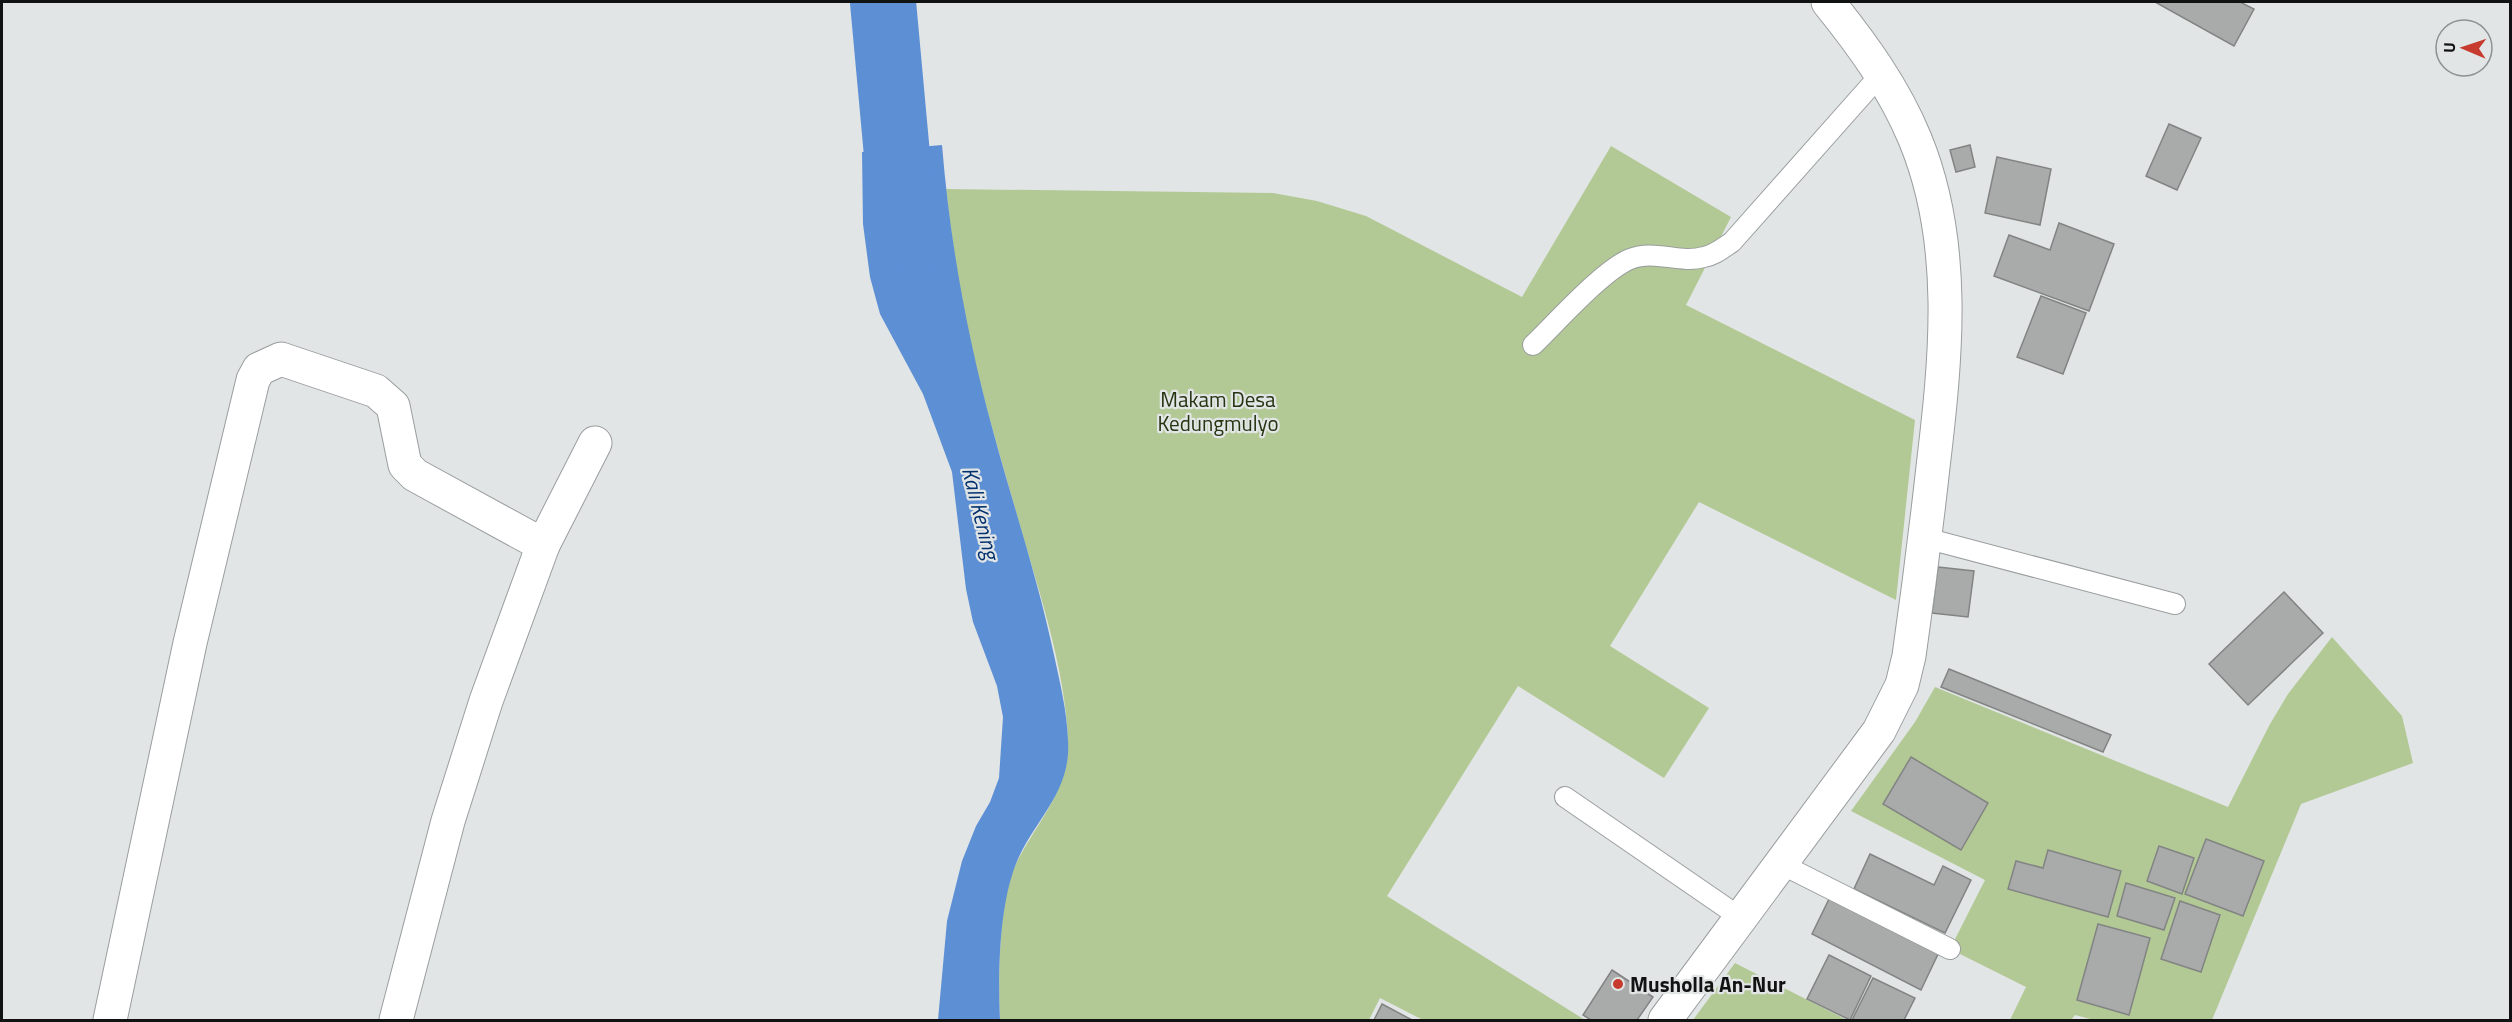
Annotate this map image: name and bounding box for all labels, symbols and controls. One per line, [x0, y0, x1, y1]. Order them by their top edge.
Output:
north arrow [2434, 18, 2494, 78]
text: U [2437, 42, 2461, 53]
park label: Makam Desa Kedungmulyo [1157, 383, 1279, 439]
water label: Kali Kening [953, 463, 1010, 565]
place label: Musholla An-Nur [1630, 968, 1786, 1000]
marker: Musholla An-Nur [1611, 977, 1625, 991]

